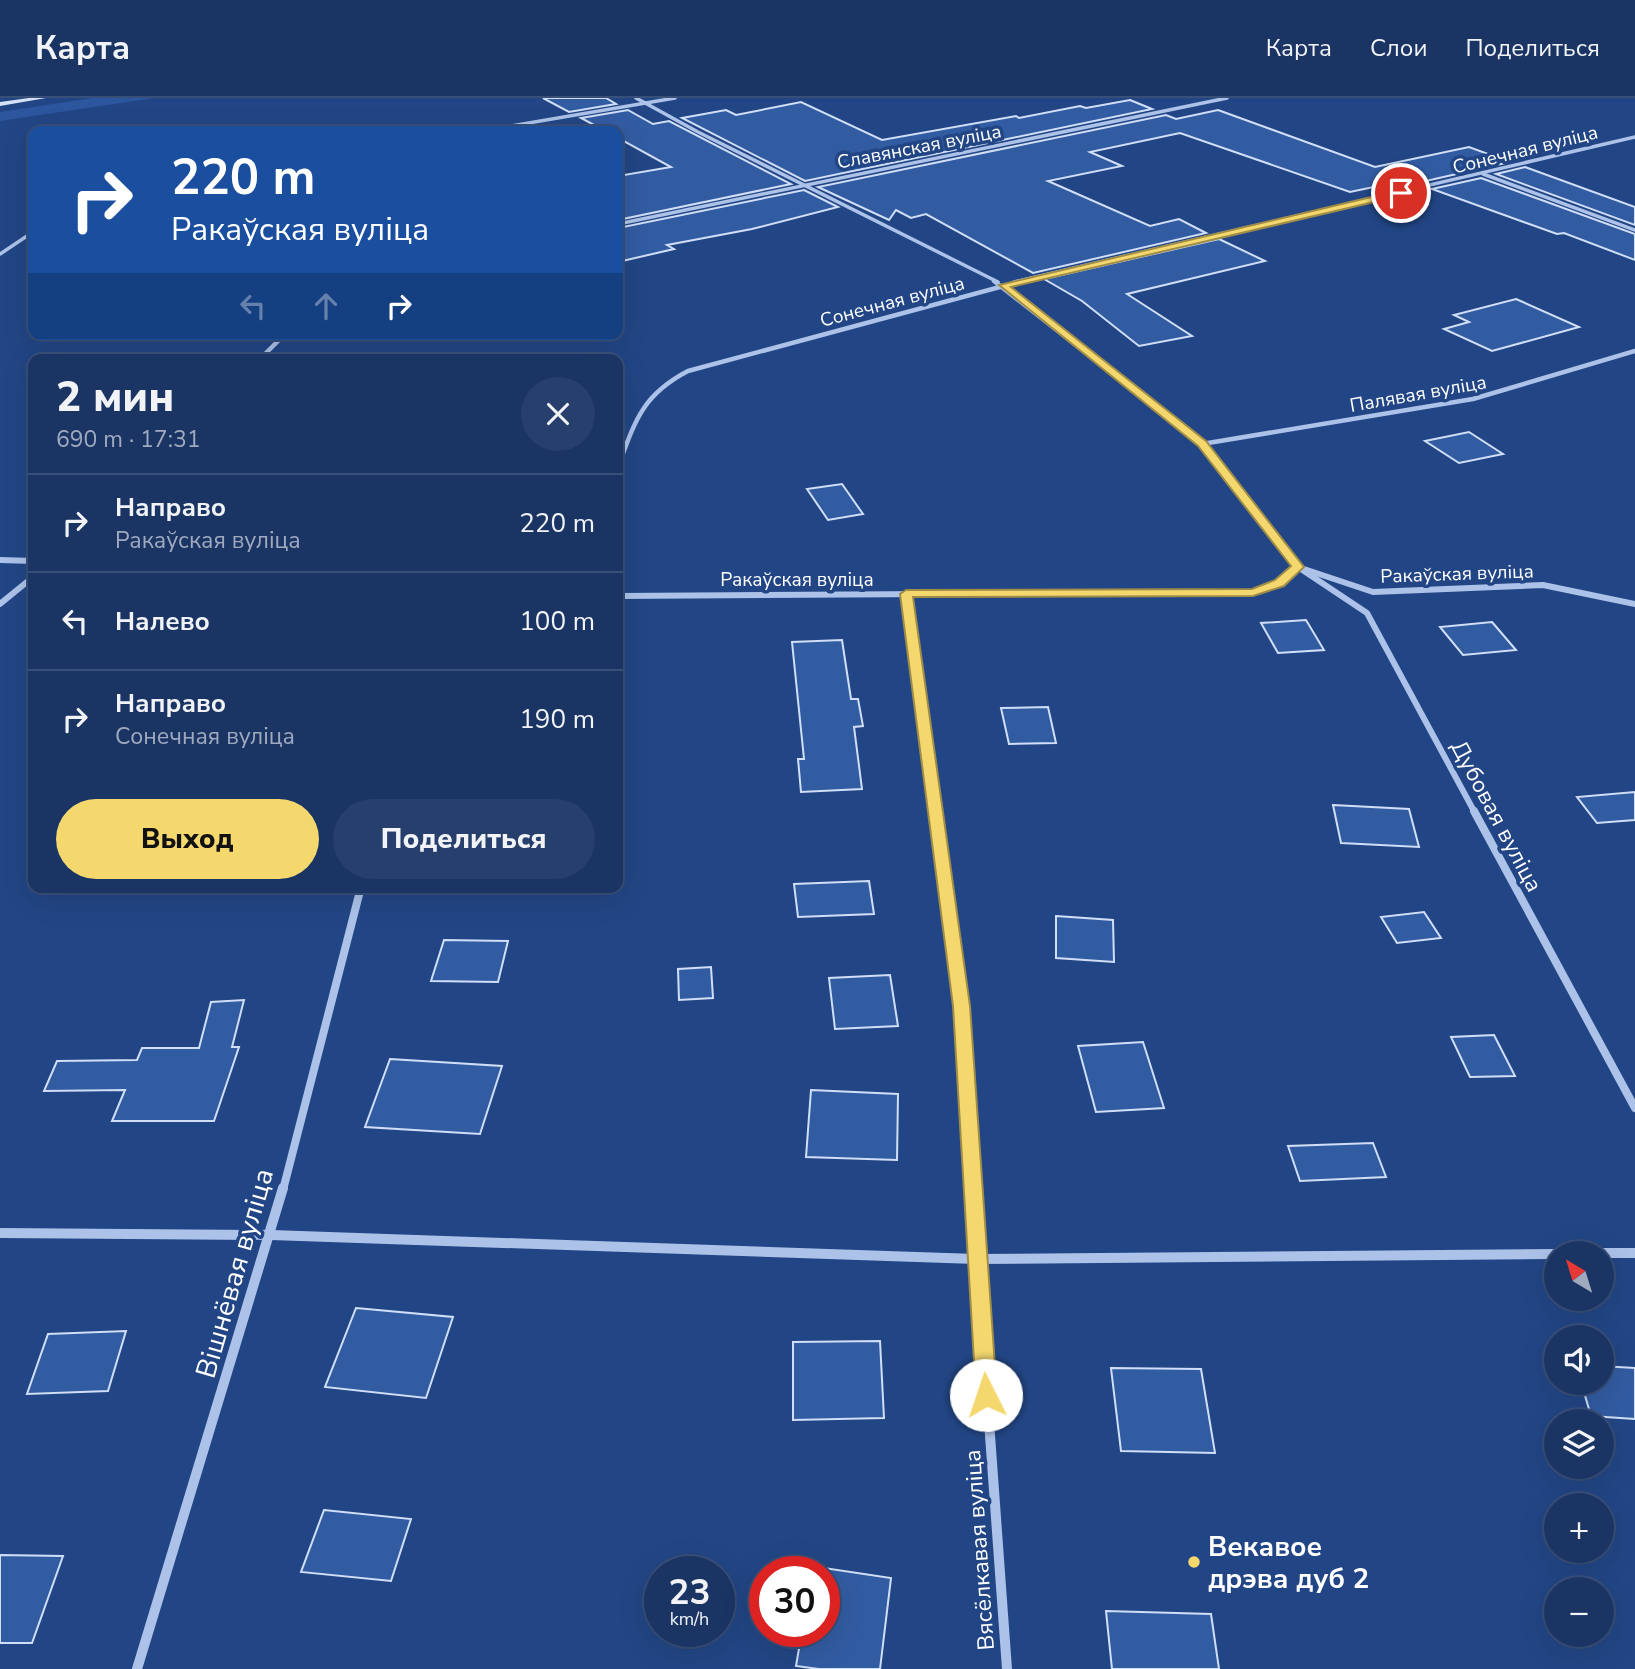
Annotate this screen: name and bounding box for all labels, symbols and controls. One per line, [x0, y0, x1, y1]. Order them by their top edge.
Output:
text: Карта [35, 26, 130, 71]
text: Карта [1266, 32, 1332, 64]
text: Слои [1370, 32, 1427, 64]
text: Поделиться [1465, 32, 1600, 64]
street label: Славянская вуліца [835, 118, 1004, 176]
street label: Сонечная вуліца [1450, 119, 1601, 181]
text: 220 m [171, 144, 315, 211]
icon: right [56, 154, 147, 245]
pin [1371, 163, 1431, 223]
icon: arrive [1382, 174, 1420, 212]
text: Ракаўская вуліца [171, 208, 429, 251]
street label: Сонечная вуліца [817, 270, 967, 334]
icon: left [234, 287, 272, 325]
icon: ahead [307, 287, 345, 325]
icon: right [380, 287, 418, 325]
text: 2 мин [56, 369, 174, 426]
street label: Палявая вуліца [1348, 369, 1489, 419]
button: close [521, 377, 595, 451]
text: 690 m · 17:31 [56, 424, 201, 455]
text: Направо [115, 490, 226, 525]
icon: right [56, 504, 94, 542]
text: 220 m [519, 506, 595, 541]
text: Ракаўская вуліца [115, 525, 301, 556]
street label: Ракаўская вуліца [1380, 558, 1534, 590]
street label: Ракаўская вуліца [720, 567, 874, 593]
icon: left [56, 602, 94, 640]
text: Налево [115, 604, 210, 639]
text: 100 m [519, 604, 595, 639]
text: Направо [115, 686, 226, 721]
icon: right [56, 700, 94, 738]
text: 190 m [519, 702, 595, 737]
text: Сонечная вуліца [115, 721, 295, 752]
street label: Дубовая вуліца [1444, 735, 1550, 898]
button: Выход [56, 799, 319, 879]
button: Поделиться [333, 799, 595, 879]
street label: Вішнёвая вуліца [187, 1164, 283, 1382]
north arrow [1544, 1241, 1614, 1311]
map controls [1544, 1241, 1614, 1647]
button: sound [1544, 1325, 1614, 1395]
position arrow [949, 1358, 1023, 1432]
button: layers [1544, 1409, 1614, 1479]
street label: Вясёлкавая вуліца [957, 1449, 1002, 1651]
button: + [1544, 1493, 1614, 1563]
place label: Векавое дрэва дуб 2 [1208, 1528, 1369, 1598]
marker: Векавое дрэва дуб 2 [1186, 1554, 1202, 1570]
speed limit sign: 30 [749, 1556, 840, 1647]
text: 23 [668, 1569, 711, 1616]
button: − [1544, 1577, 1614, 1647]
text: km/h [670, 1607, 709, 1631]

